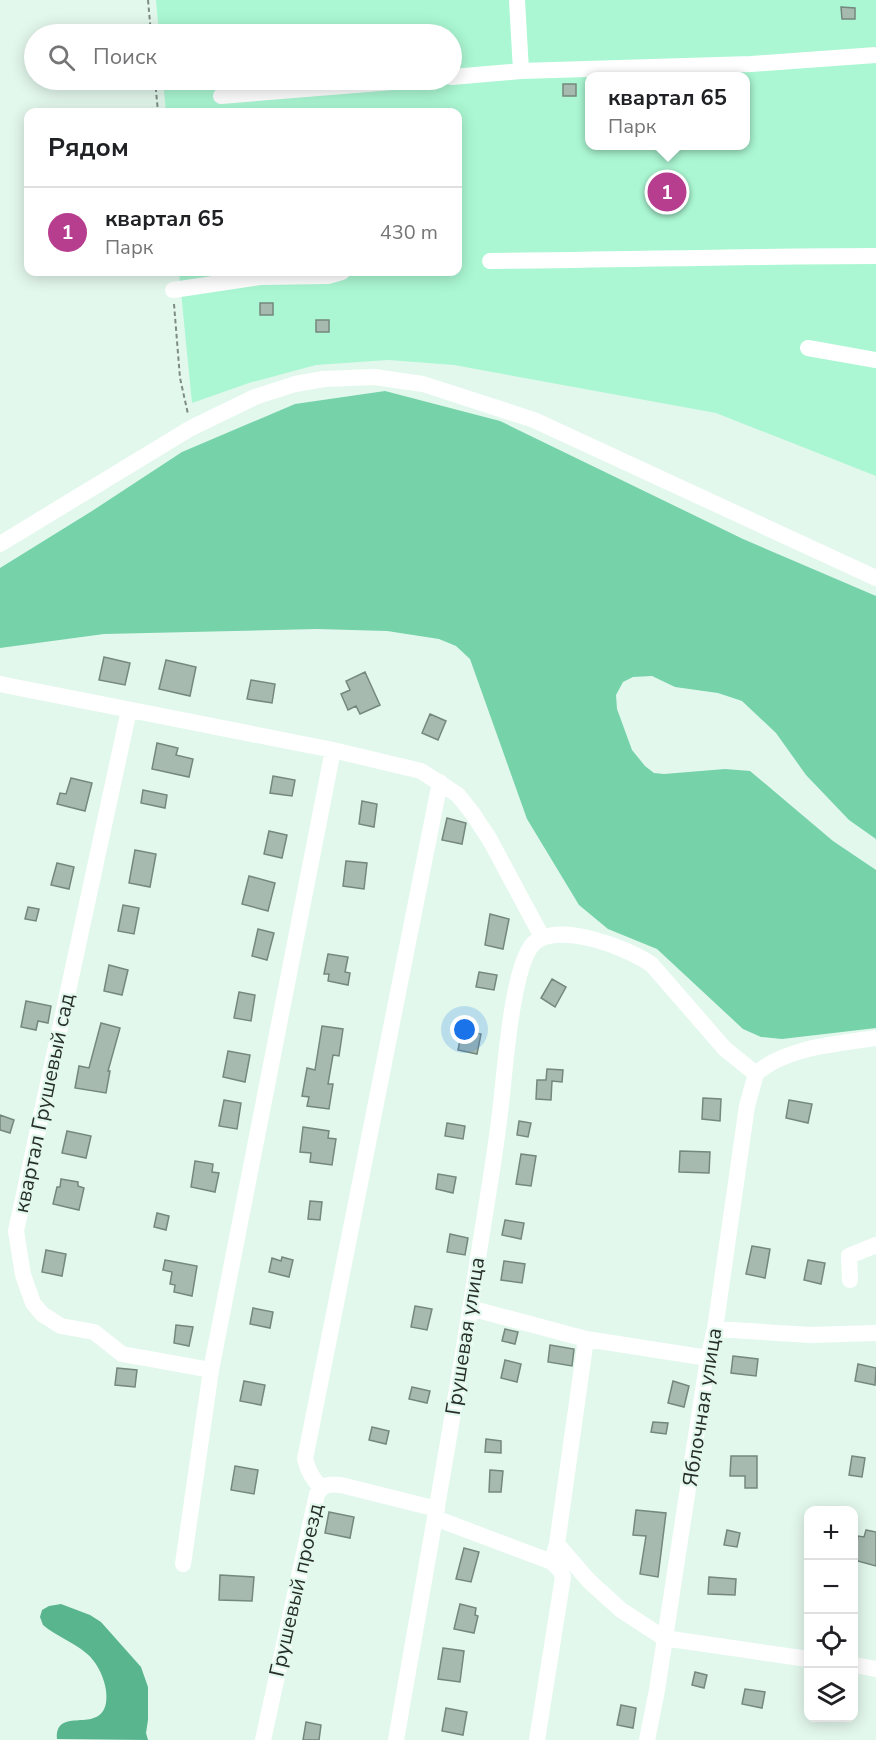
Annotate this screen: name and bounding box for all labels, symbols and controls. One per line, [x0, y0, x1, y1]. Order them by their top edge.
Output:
search box [24, 24, 462, 90]
icon: search [45, 41, 78, 74]
text: Поиск [93, 42, 157, 72]
popup [585, 72, 750, 150]
text: квартал 65 [608, 83, 727, 113]
text: Парк [608, 113, 656, 140]
text: Рядом [48, 130, 129, 165]
pin: 1 [648, 170, 686, 214]
text: квартал 65 [105, 204, 224, 234]
text: 1 [62, 219, 74, 246]
text: 430 m [380, 219, 438, 246]
text: Парк [105, 234, 153, 261]
street label: квартал Грушевый сад [7, 991, 81, 1215]
your location [450, 1015, 479, 1044]
street label: Грушевая улица [439, 1255, 491, 1417]
street label: Яблочная улица [676, 1326, 728, 1488]
street label: Грушевый проезд [262, 1501, 330, 1679]
map controls [804, 1506, 858, 1722]
button: + [804, 1506, 858, 1560]
button: − [804, 1560, 858, 1614]
button: locate [804, 1614, 858, 1668]
button: layers [804, 1668, 858, 1722]

